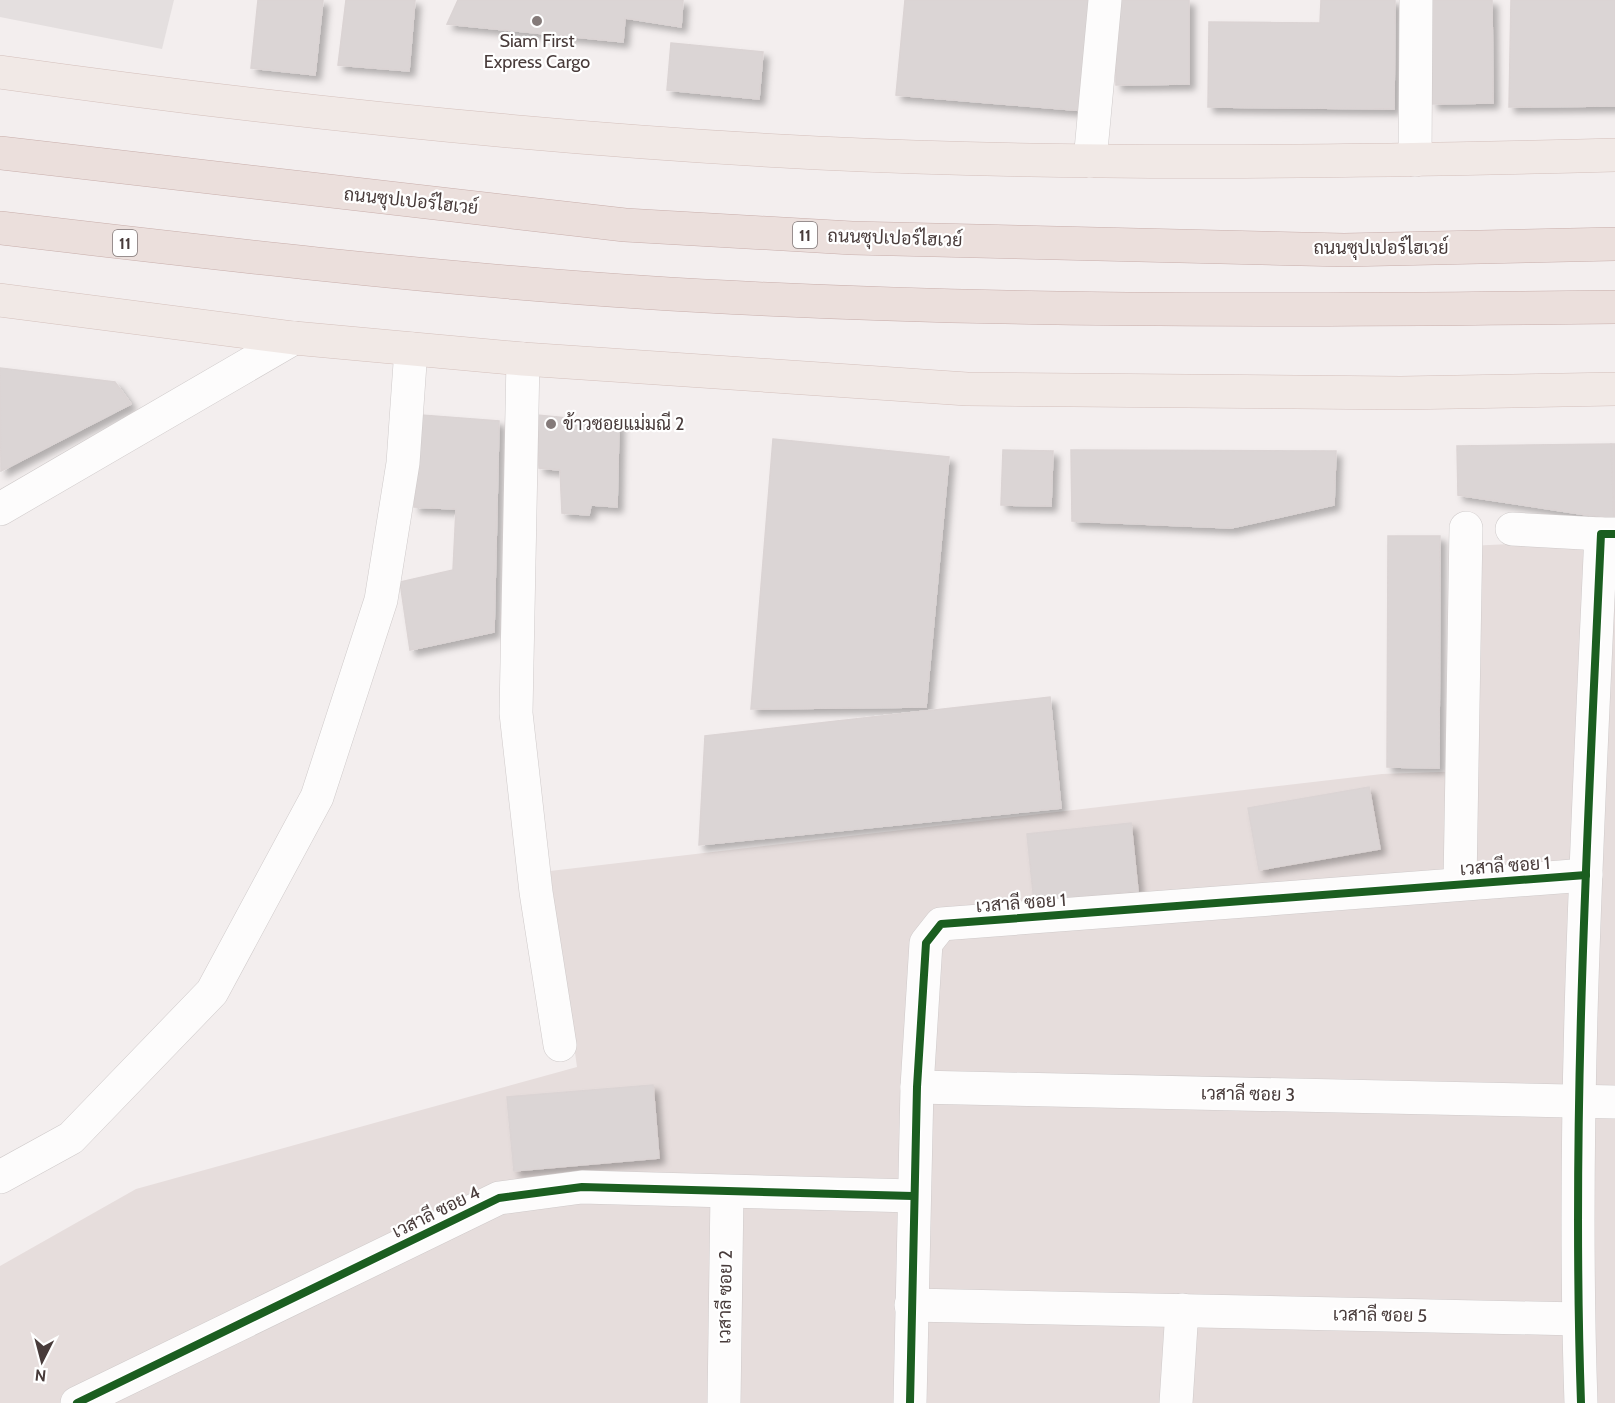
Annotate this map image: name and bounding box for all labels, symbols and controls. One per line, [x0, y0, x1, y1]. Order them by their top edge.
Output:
marker: Siam First Express Cargo [530, 14, 544, 28]
place label: Siam First Express Cargo [484, 30, 590, 73]
street label: ถนนซุปเปอร์ไฮเวย์ [343, 181, 480, 220]
road number: 11 [793, 222, 817, 248]
street label: ถนนซุปเปอร์ไฮเวย์ [827, 223, 963, 252]
road number: 11 [113, 230, 137, 256]
street label: ถนนซุปเปอร์ไฮเวย์ [1313, 235, 1449, 260]
place label: ข้าวซอยแม่มณี 2 [563, 411, 685, 435]
marker: ข้าวซอยแม่มณี 2 [544, 417, 558, 431]
street label: เวสาลี ซอย 1 [1459, 850, 1551, 880]
street label: เวสาลี ซอย 1 [975, 887, 1067, 917]
street label: เวสาลี ซอย 3 [1201, 1080, 1295, 1106]
street label: เวสาลี ซอย 4 [388, 1180, 483, 1243]
street label: เวสาลี ซอย 2 [711, 1250, 737, 1344]
street label: เวสาลี ซอย 5 [1333, 1301, 1427, 1327]
north arrow [12, 1331, 72, 1391]
text: N [34, 1365, 47, 1385]

